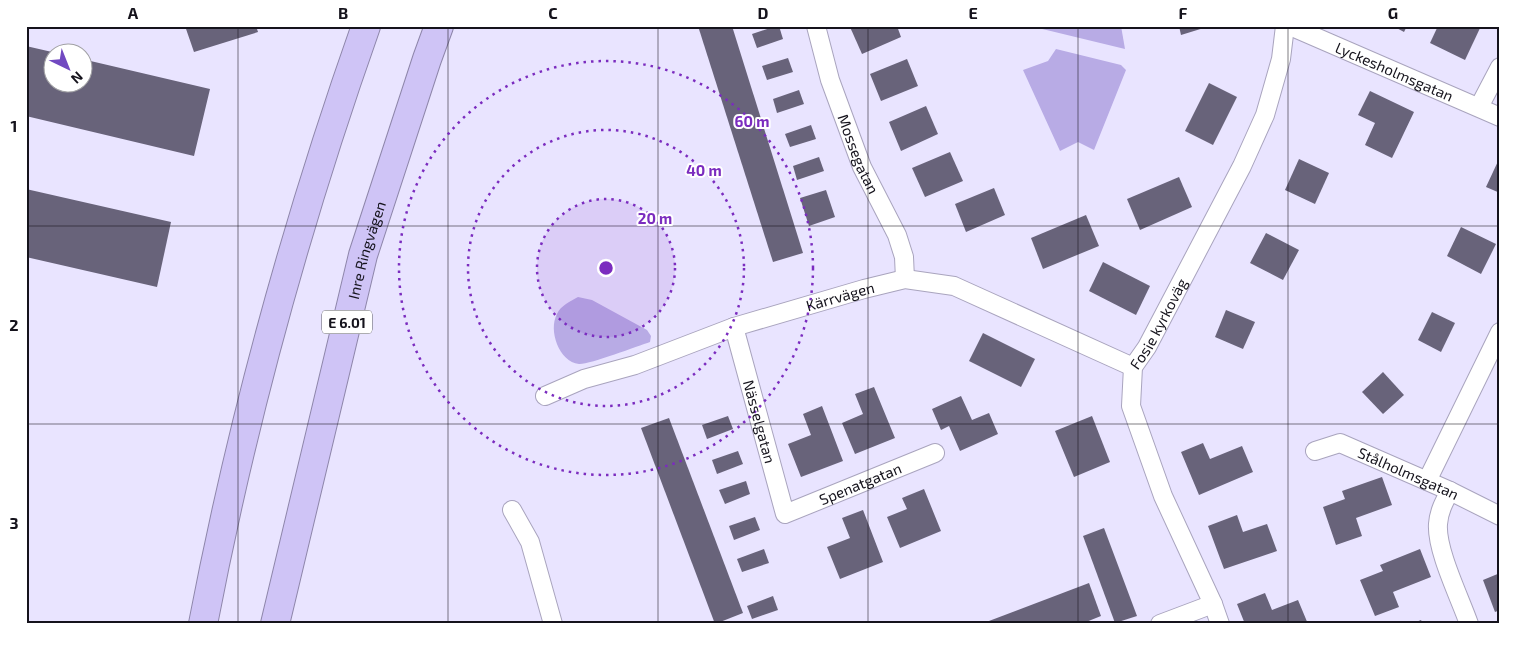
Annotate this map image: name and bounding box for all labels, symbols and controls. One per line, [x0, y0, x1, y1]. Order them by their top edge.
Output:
text: A [128, 3, 139, 22]
text: B [338, 3, 348, 22]
text: C [548, 3, 558, 22]
text: D [758, 3, 769, 22]
text: E [968, 3, 978, 22]
text: F [1179, 3, 1188, 22]
text: G [1388, 3, 1398, 22]
street label: Lyckesholmsgatan [1333, 38, 1456, 105]
north arrow [42, 42, 92, 92]
text: N [68, 68, 87, 88]
text: 60 m [735, 112, 769, 130]
street label: Mossegatan [834, 112, 883, 197]
text: 1 [11, 116, 17, 135]
text: 40 m [686, 161, 722, 179]
street label: Inre Ringvägen [344, 199, 389, 301]
text: 20 m [638, 209, 672, 227]
centre of rings [597, 259, 615, 277]
street label: Fosie kyrkoväg [1125, 275, 1191, 372]
street label: Kärrvägen [804, 278, 876, 315]
road number: E 6.01 [322, 311, 372, 334]
text: 2 [9, 315, 19, 334]
street label: Nässelgatan [740, 378, 780, 465]
street label: Stålholmsgatan [1355, 443, 1462, 503]
street label: Spenatgatan [816, 459, 904, 508]
text: 3 [9, 513, 19, 532]

